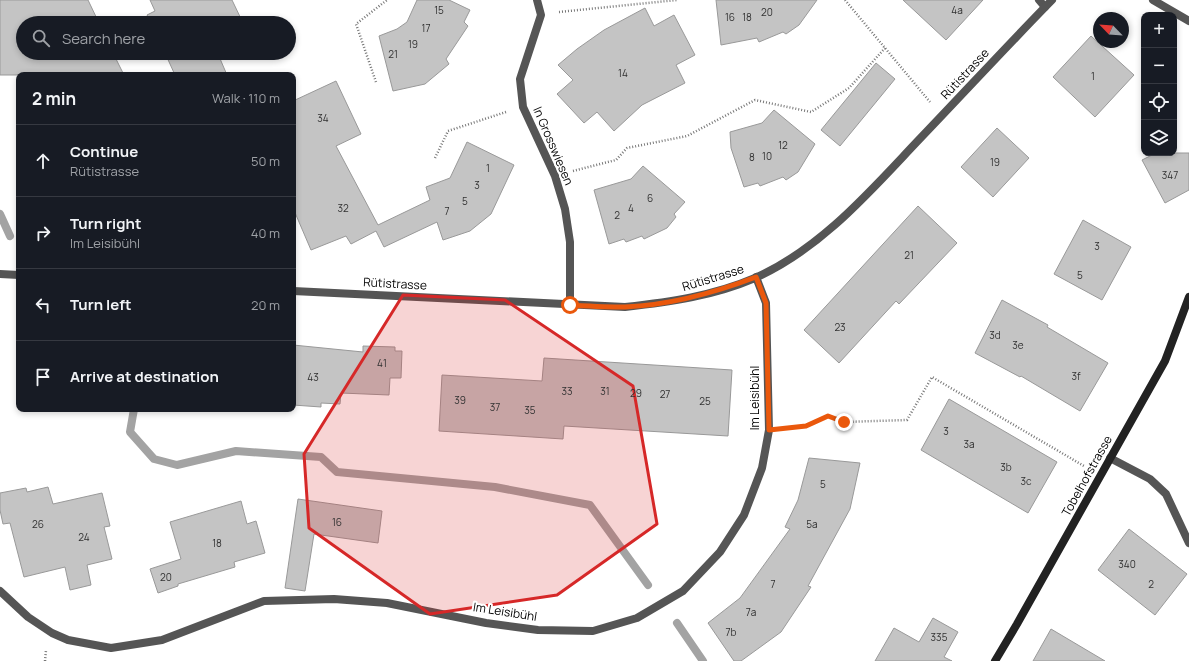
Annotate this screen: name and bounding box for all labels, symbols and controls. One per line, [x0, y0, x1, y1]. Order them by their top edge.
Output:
house number: 15 [434, 3, 444, 17]
house number: 4a [951, 3, 963, 17]
house number: 20 [761, 5, 773, 19]
house number: 16 [725, 10, 735, 24]
house number: 18 [742, 10, 752, 24]
north arrow [1093, 12, 1129, 48]
map controls [1141, 12, 1177, 156]
button: + [1141, 12, 1177, 48]
search box [16, 16, 296, 60]
house number: 17 [422, 21, 430, 35]
icon: search [30, 27, 52, 49]
text: Search here [62, 28, 145, 49]
house number: 19 [408, 37, 418, 51]
street label: Rütistrasse [937, 45, 993, 103]
house number: 21 [388, 47, 398, 61]
button: − [1141, 48, 1177, 84]
house number: 14 [618, 66, 628, 80]
house number: 1 [1091, 69, 1095, 83]
button: locate [1141, 84, 1177, 120]
text: 2 min [32, 87, 76, 110]
text: Walk · 110 m [212, 89, 280, 107]
street label: In Grosswiesen [529, 104, 578, 188]
house number: 34 [317, 111, 329, 125]
button: layers [1141, 120, 1177, 156]
house number: 12 [778, 138, 788, 152]
text: Continue [70, 141, 138, 162]
house number: 10 [762, 149, 772, 163]
icon: ahead [32, 150, 54, 172]
house number: 8 [749, 150, 755, 164]
text: 50 m [251, 152, 280, 170]
house number: 19 [990, 155, 1000, 169]
house number: 1 [486, 161, 490, 175]
text: Rütistrasse [70, 162, 139, 180]
house number: 347 [1162, 168, 1178, 182]
house number: 3 [474, 178, 480, 192]
house number: 6 [647, 191, 653, 205]
house number: 5 [462, 194, 468, 208]
house number: 32 [337, 201, 349, 215]
house number: 4 [628, 201, 634, 215]
house number: 7 [444, 204, 450, 218]
house number: 2 [614, 208, 620, 222]
text: Turn right [70, 213, 141, 234]
icon: right [32, 222, 54, 244]
text: 40 m [251, 224, 280, 242]
text: Im Leisibühl [70, 234, 140, 252]
house number: 3 [1094, 239, 1100, 253]
house number: 21 [904, 248, 914, 262]
street label: Rütistrasse [680, 260, 746, 295]
house number: 5 [1077, 268, 1083, 282]
street label: Rütistrasse [363, 273, 427, 294]
icon: left [32, 294, 54, 316]
text: Turn left [70, 294, 132, 315]
text: 20 m [251, 296, 280, 314]
route start [561, 296, 579, 314]
house number: 23 [834, 320, 846, 334]
house number: 3d [989, 328, 1001, 342]
house number: 3e [1012, 338, 1024, 352]
house number: 41 [377, 356, 387, 370]
icon: arrive [32, 366, 54, 388]
text: Arrive at destination [70, 366, 219, 387]
street label: Im Leisibühl [746, 366, 763, 430]
house number: 3f [1071, 369, 1081, 383]
house number: 43 [307, 370, 319, 384]
house number: 33 [561, 384, 573, 398]
house number: 31 [600, 384, 610, 398]
house number: 29 [630, 386, 642, 400]
house number: 27 [660, 387, 670, 401]
house number: 39 [454, 393, 466, 407]
house number: 25 [699, 394, 711, 408]
house number: 37 [490, 400, 500, 414]
house number: 35 [524, 403, 536, 417]
route end [835, 413, 853, 431]
house number: 3 [943, 424, 949, 438]
street label: Tobelhofstrasse [1057, 432, 1116, 519]
house number: 3a [963, 437, 975, 451]
house number: 3b [1000, 460, 1012, 474]
house number: 3c [1020, 474, 1032, 488]
house number: 5 [820, 477, 826, 491]
house number: 16 [332, 515, 342, 529]
house number: 26 [32, 517, 44, 531]
house number: 5a [806, 517, 818, 531]
house number: 24 [78, 530, 90, 544]
house number: 18 [212, 536, 222, 550]
house number: 340 [1118, 557, 1136, 571]
house number: 20 [160, 570, 172, 584]
house number: 7 [770, 577, 776, 591]
house number: 2 [1148, 577, 1154, 591]
street label: Im Leisibühl [472, 598, 538, 625]
house number: 7a [746, 605, 756, 619]
house number: 7b [726, 625, 737, 639]
house number: 335 [931, 630, 948, 644]

